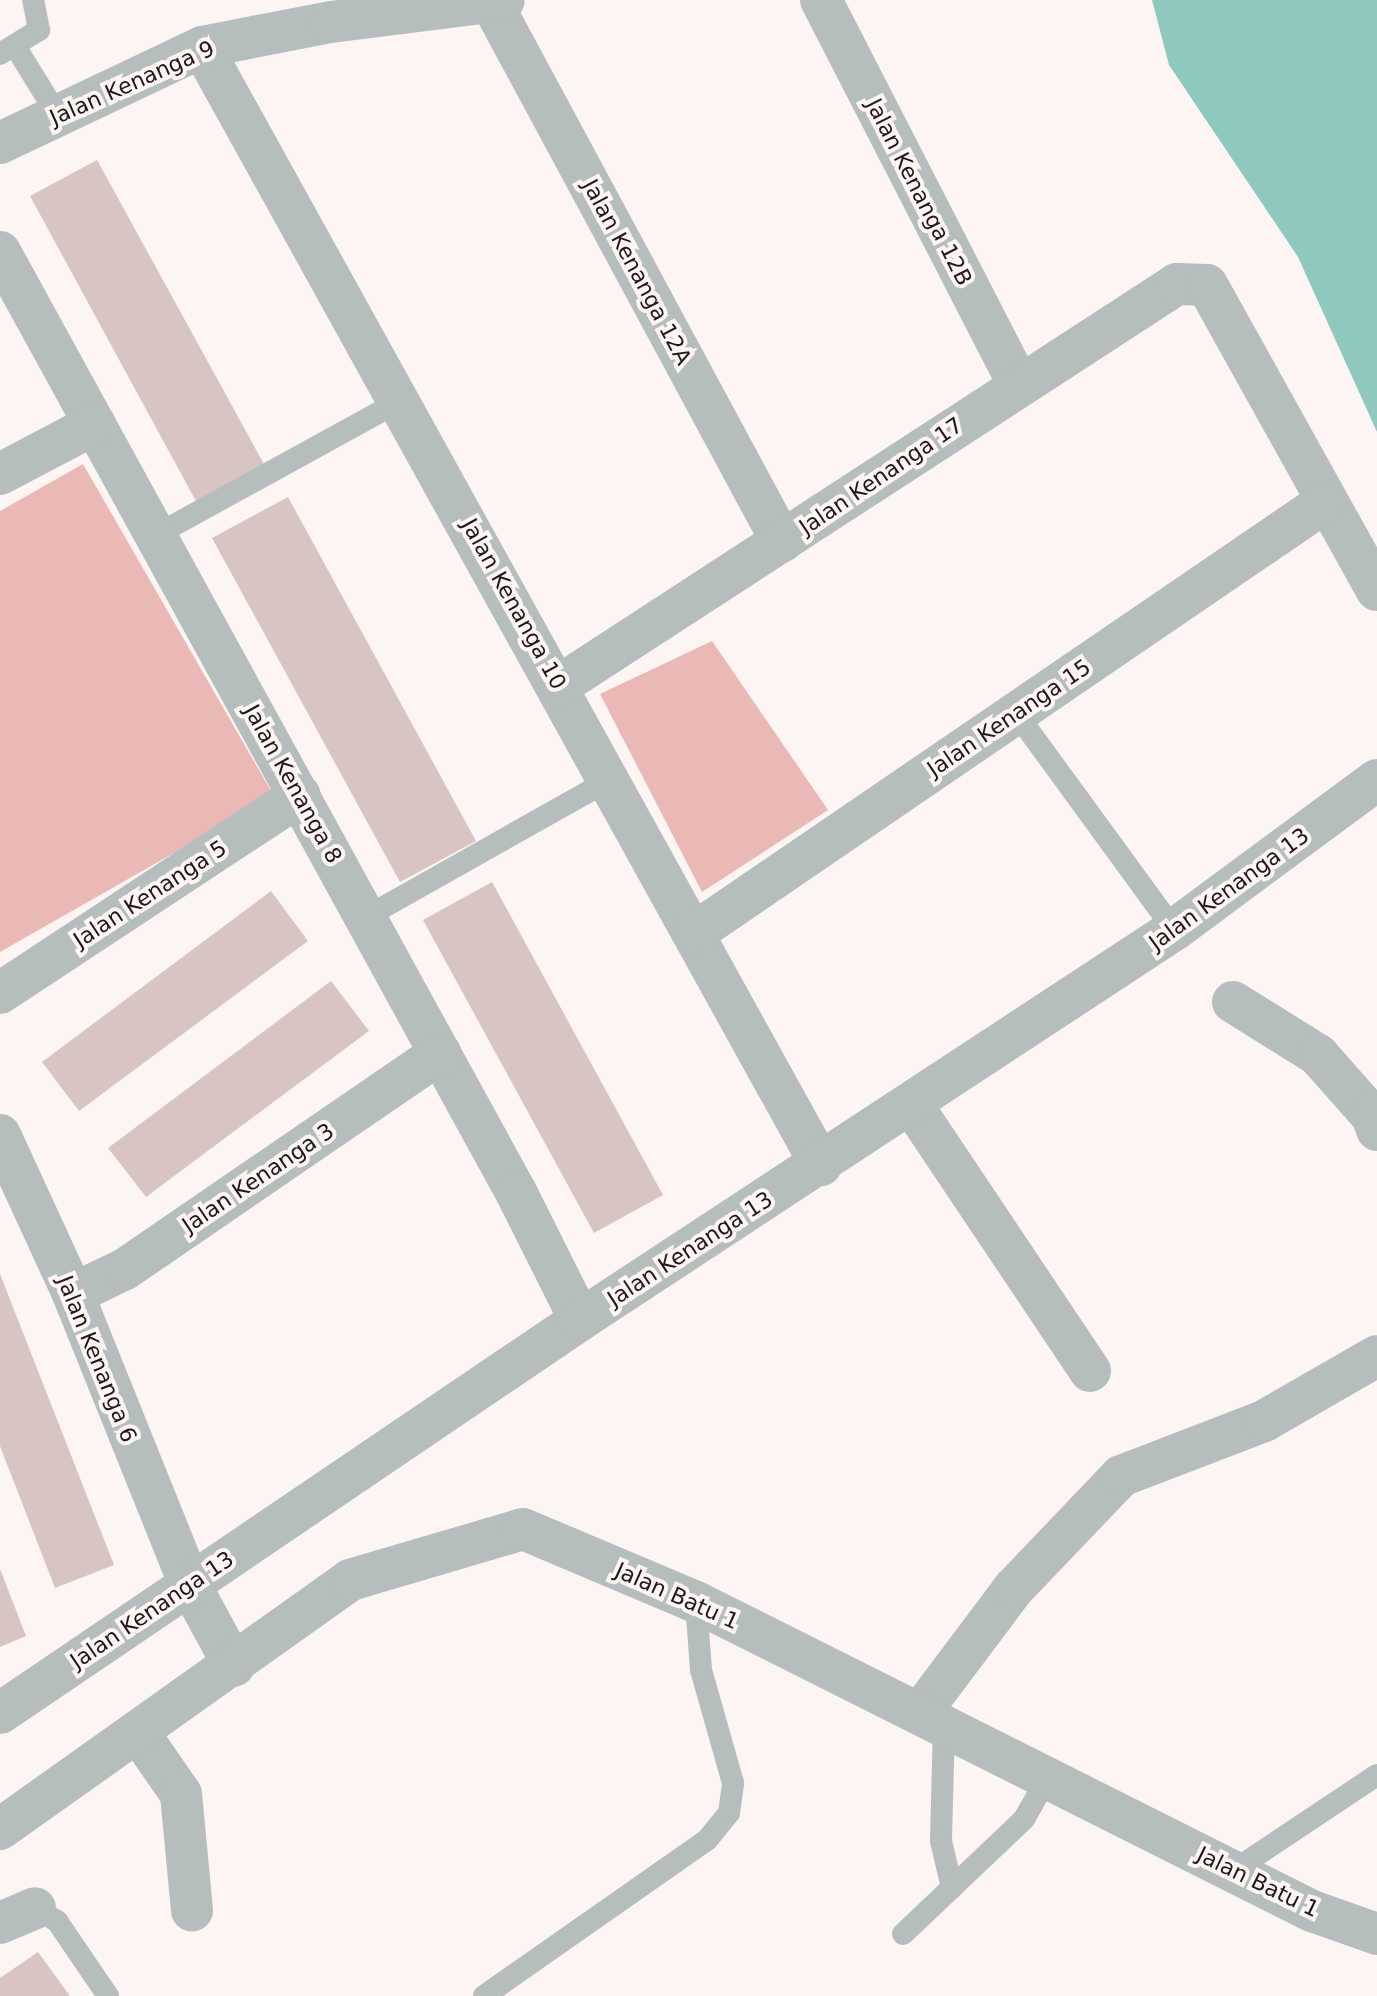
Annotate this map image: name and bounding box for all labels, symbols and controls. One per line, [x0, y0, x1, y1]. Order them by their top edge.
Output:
street label: Jalan Kenanga 9 [46, 35, 218, 131]
street label: Jalan Kenanga 12B [860, 94, 978, 290]
street label: Jalan Kenanga 12A [577, 175, 697, 369]
street label: Jalan Kenanga 17 [794, 412, 968, 540]
street label: Jalan Kenanga 10 [456, 514, 572, 694]
street label: Jalan Kenanga 15 [922, 654, 1096, 782]
street label: Jalan Kenanga 8 [239, 700, 347, 868]
street label: Jalan Kenanga 13 [1144, 822, 1314, 956]
street label: Jalan Kenanga 5 [69, 835, 231, 953]
street label: Jalan Kenanga 3 [177, 1118, 339, 1238]
street label: Jalan Kenanga 13 [603, 1186, 777, 1312]
street label: Jalan Kenanga 6 [52, 1272, 142, 1446]
street label: Jalan Kenanga 13 [65, 1546, 239, 1674]
street label: Jalan Batu 1 [611, 1557, 743, 1635]
street label: Jalan Batu 1 [1193, 1841, 1323, 1923]

